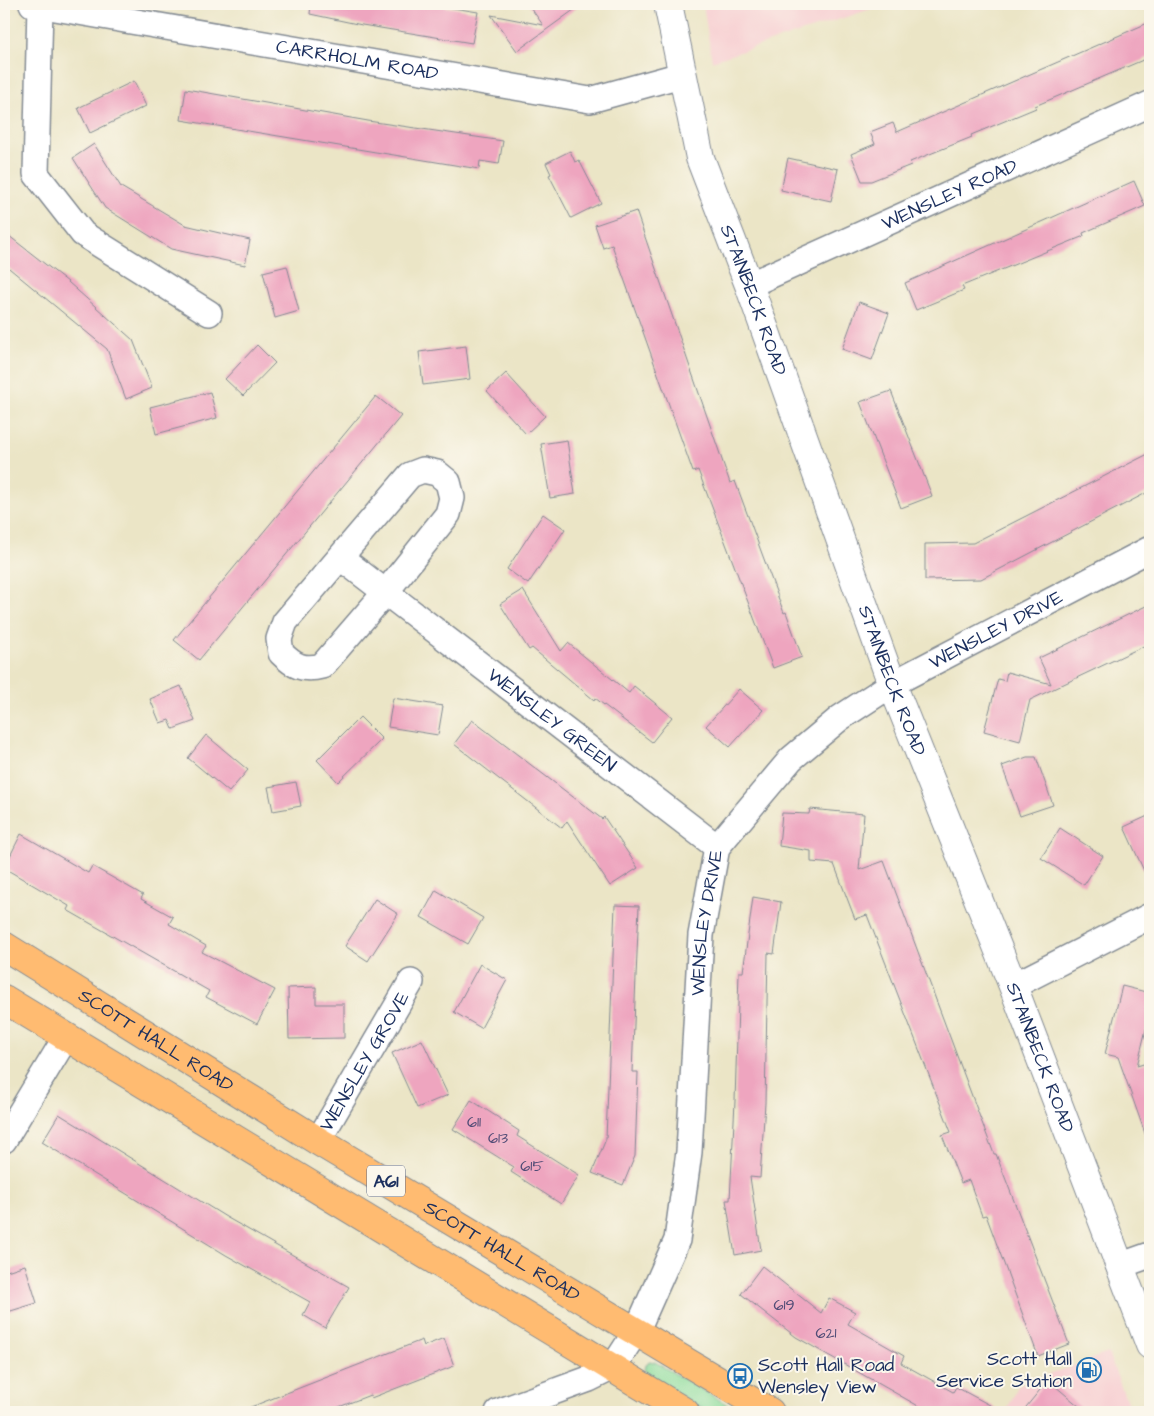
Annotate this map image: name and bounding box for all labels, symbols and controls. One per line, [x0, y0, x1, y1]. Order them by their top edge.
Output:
street label: CARRHOLM ROAD [274, 33, 440, 87]
street label: WENSLEY ROAD [877, 152, 1022, 237]
street label: STAINBECK ROAD [713, 220, 794, 379]
street label: WENSLEY DRIVE [924, 584, 1067, 676]
street label: STAINBECK ROAD [851, 601, 933, 760]
street label: WENSLEY GREEN [482, 662, 622, 779]
street label: WENSLEY DRIVE [684, 848, 730, 997]
street label: STAINBECK ROAD [999, 978, 1081, 1137]
street label: SCOTT HALL ROAD [73, 982, 239, 1099]
street label: WENSLEY GROVE [313, 987, 416, 1137]
house number: 611 [467, 1111, 481, 1133]
house number: 613 [488, 1127, 508, 1149]
house number: 615 [520, 1155, 544, 1177]
road number: A61 [367, 1166, 405, 1196]
street label: SCOTT HALL ROAD [419, 1194, 585, 1309]
house number: 619 [773, 1294, 795, 1316]
house number: 621 [815, 1322, 837, 1344]
place label: Scott Hall Service Station [936, 1346, 1072, 1395]
place label: Scott Hall Road Wensley View [758, 1352, 895, 1402]
fuel station icon: Scott Hall Service Station [1076, 1357, 1102, 1383]
bus stop icon: Scott Hall Road Wensley View [727, 1363, 753, 1389]

